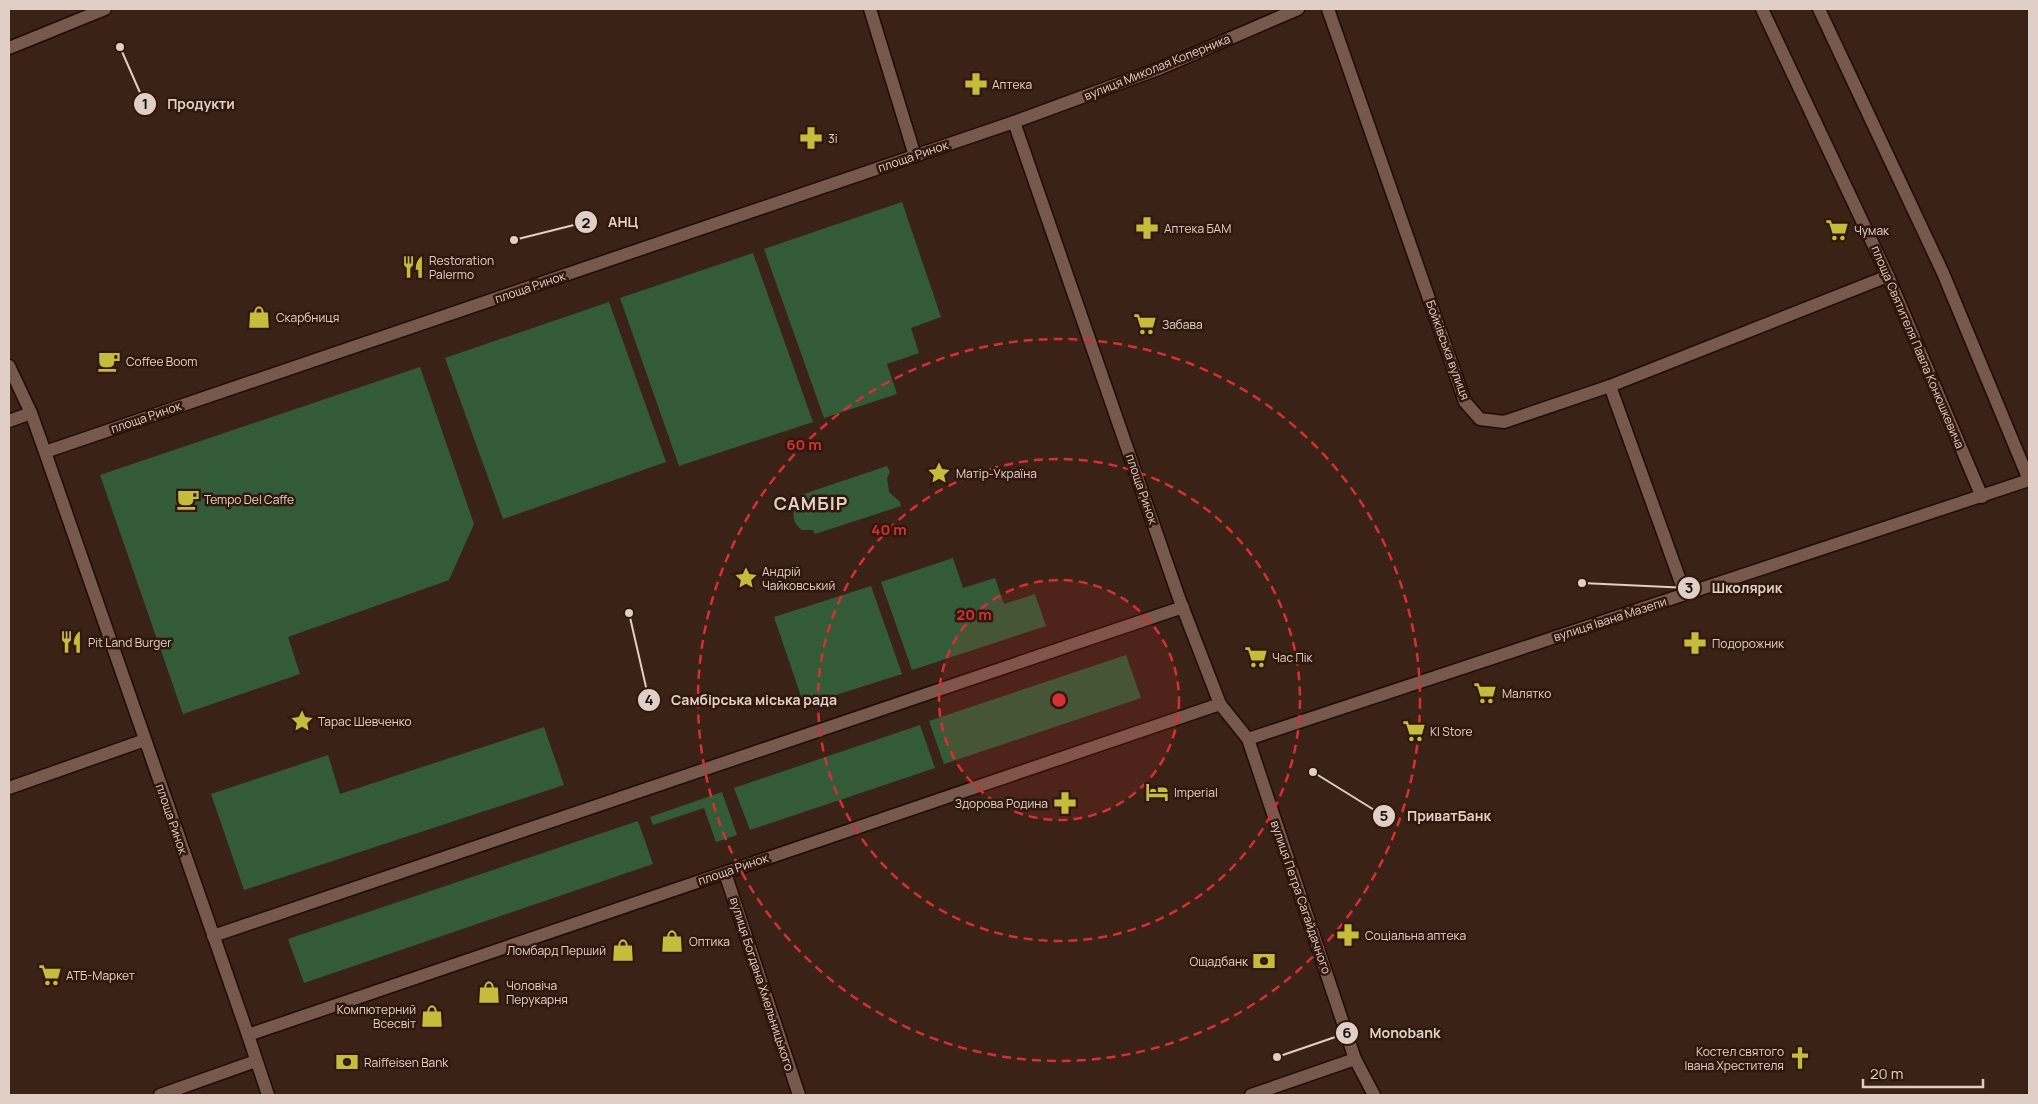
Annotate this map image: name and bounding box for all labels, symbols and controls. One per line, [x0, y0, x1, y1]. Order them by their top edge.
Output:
street label: вулиця Миколая Коперника [1081, 30, 1233, 104]
pharmacy icon: Аптека [963, 71, 989, 97]
place label: Аптека [992, 76, 1032, 93]
callout: Продукти [133, 89, 245, 118]
text: 1 [142, 93, 148, 114]
text: Продукти [167, 94, 235, 113]
pharmacy icon: 3і [798, 125, 824, 151]
place label: 3і [828, 130, 837, 147]
street label: площа Ринок [876, 136, 951, 176]
callout: АНЦ [573, 208, 648, 237]
text: 2 [582, 212, 591, 233]
text: АНЦ [608, 212, 638, 231]
pharmacy icon: Аптека БАМ [1134, 215, 1160, 241]
supermarket icon: Чумак [1824, 217, 1850, 243]
place label: Аптека БАМ [1164, 220, 1231, 237]
place label: Чумак [1854, 222, 1890, 239]
street label: площа Святителя Павла Конюшкевича [1867, 243, 1969, 451]
place label: Restoration Palermo [429, 252, 494, 283]
restaurant icon: Restoration Palermo [400, 254, 426, 280]
street label: площа Ринок [493, 267, 568, 307]
street label: Бойківська вулиця [1422, 298, 1474, 402]
shop icon: Скарбниця [246, 304, 272, 330]
place label: Скарбниця [276, 309, 339, 326]
supermarket icon: Забава [1132, 311, 1158, 337]
place label: Забава [1162, 316, 1203, 333]
cafe icon: Coffee Boom [96, 348, 122, 374]
place label: Coffee Boom [126, 353, 198, 370]
street label: площа Ринок [109, 397, 184, 437]
text: 60 m [786, 434, 822, 455]
street label: площа Ринок [1122, 452, 1162, 527]
place icon: Матір-Україна [926, 460, 952, 486]
place label: Матір-Україна [956, 465, 1037, 482]
cafe icon: Tempo Del Caffe [175, 486, 201, 512]
place label: Tempo Del Caffe [204, 491, 294, 508]
district label: САМБІР [774, 491, 848, 515]
text: 40 m [871, 519, 907, 540]
place label: Андрій Чайковський [762, 563, 835, 594]
place icon: Андрій Чайковський [733, 565, 759, 591]
callout: Школярик [1676, 574, 1792, 603]
text: 3 [1685, 577, 1693, 598]
text: Школярик [1712, 578, 1783, 597]
street label: вулиця Івана Мазепи [1551, 593, 1669, 645]
text: 20 m [956, 604, 992, 625]
restaurant icon: Pit Land Burger [58, 629, 84, 655]
pharmacy icon: Подорожник [1682, 630, 1708, 656]
place label: Pit Land Burger [88, 634, 172, 651]
place label: Подорожник [1712, 635, 1785, 652]
supermarket icon: Час Пік [1243, 644, 1269, 670]
place label: Час Пік [1272, 649, 1314, 666]
supermarket icon: Малятко [1472, 680, 1498, 706]
callout: Самбірська міська рада [636, 685, 847, 714]
place label: Малятко [1502, 685, 1551, 702]
text: 4 [644, 689, 654, 710]
text: Самбірська міська рада [671, 690, 837, 709]
centre of rings [1050, 691, 1068, 709]
place icon: Тарас Шевченко [289, 708, 315, 734]
place label: Тарас Шевченко [318, 713, 412, 730]
supermarket icon: KI Store [1401, 718, 1427, 744]
place label: KI Store [1430, 723, 1473, 740]
hotel icon: Imperial [1144, 779, 1170, 805]
street label: площа Ринок [152, 782, 192, 857]
place label: Imperial [1174, 784, 1218, 801]
pharmacy icon: Здорова Родина [1052, 790, 1078, 816]
place label: Здорова Родина [955, 795, 1048, 812]
callout: ПриватБанк [1372, 801, 1500, 830]
text: 5 [1380, 805, 1389, 826]
text: ПриватБанк [1407, 806, 1491, 825]
street label: вулиця Петра Сагайдачного [1267, 818, 1335, 976]
street label: площа Ринок [696, 849, 771, 889]
street label: вулиця Богдана Хмельницького [726, 895, 798, 1073]
pharmacy icon: Соціальна аптека [1335, 922, 1361, 948]
place label: Соціальна аптека [1365, 927, 1466, 944]
shop icon: Оптика [659, 928, 685, 954]
place label: Оптика [689, 933, 730, 950]
shop icon: Ломбард Перший [610, 937, 636, 963]
place label: Ломбард Перший [507, 942, 606, 959]
bank icon: Ощадбанк [1251, 948, 1277, 974]
place label: Ощадбанк [1190, 953, 1249, 970]
supermarket icon: АТБ-Маркет [37, 962, 63, 988]
place label: АТБ-Маркет [66, 967, 135, 984]
place label: Чоловіча Перукарня [506, 977, 568, 1008]
shop icon: Чоловіча Перукарня [476, 979, 502, 1005]
place label: Компютерний Всесвіт [337, 1001, 416, 1032]
shop icon: Компютерний Всесвіт [419, 1003, 445, 1029]
callout: Monobank [1334, 1018, 1450, 1047]
text: 6 [1342, 1022, 1352, 1043]
text: Monobank [1370, 1023, 1441, 1042]
place label: Костел святого Івана Хрестителя [1685, 1043, 1784, 1074]
church icon: Костел святого Івана Хрестителя [1787, 1045, 1813, 1071]
bank icon: Raiffeisen Bank [334, 1049, 360, 1075]
place label: Raiffeisen Bank [364, 1054, 449, 1071]
scale bar [1863, 1056, 1983, 1088]
text: 20 m [1870, 1063, 1903, 1084]

